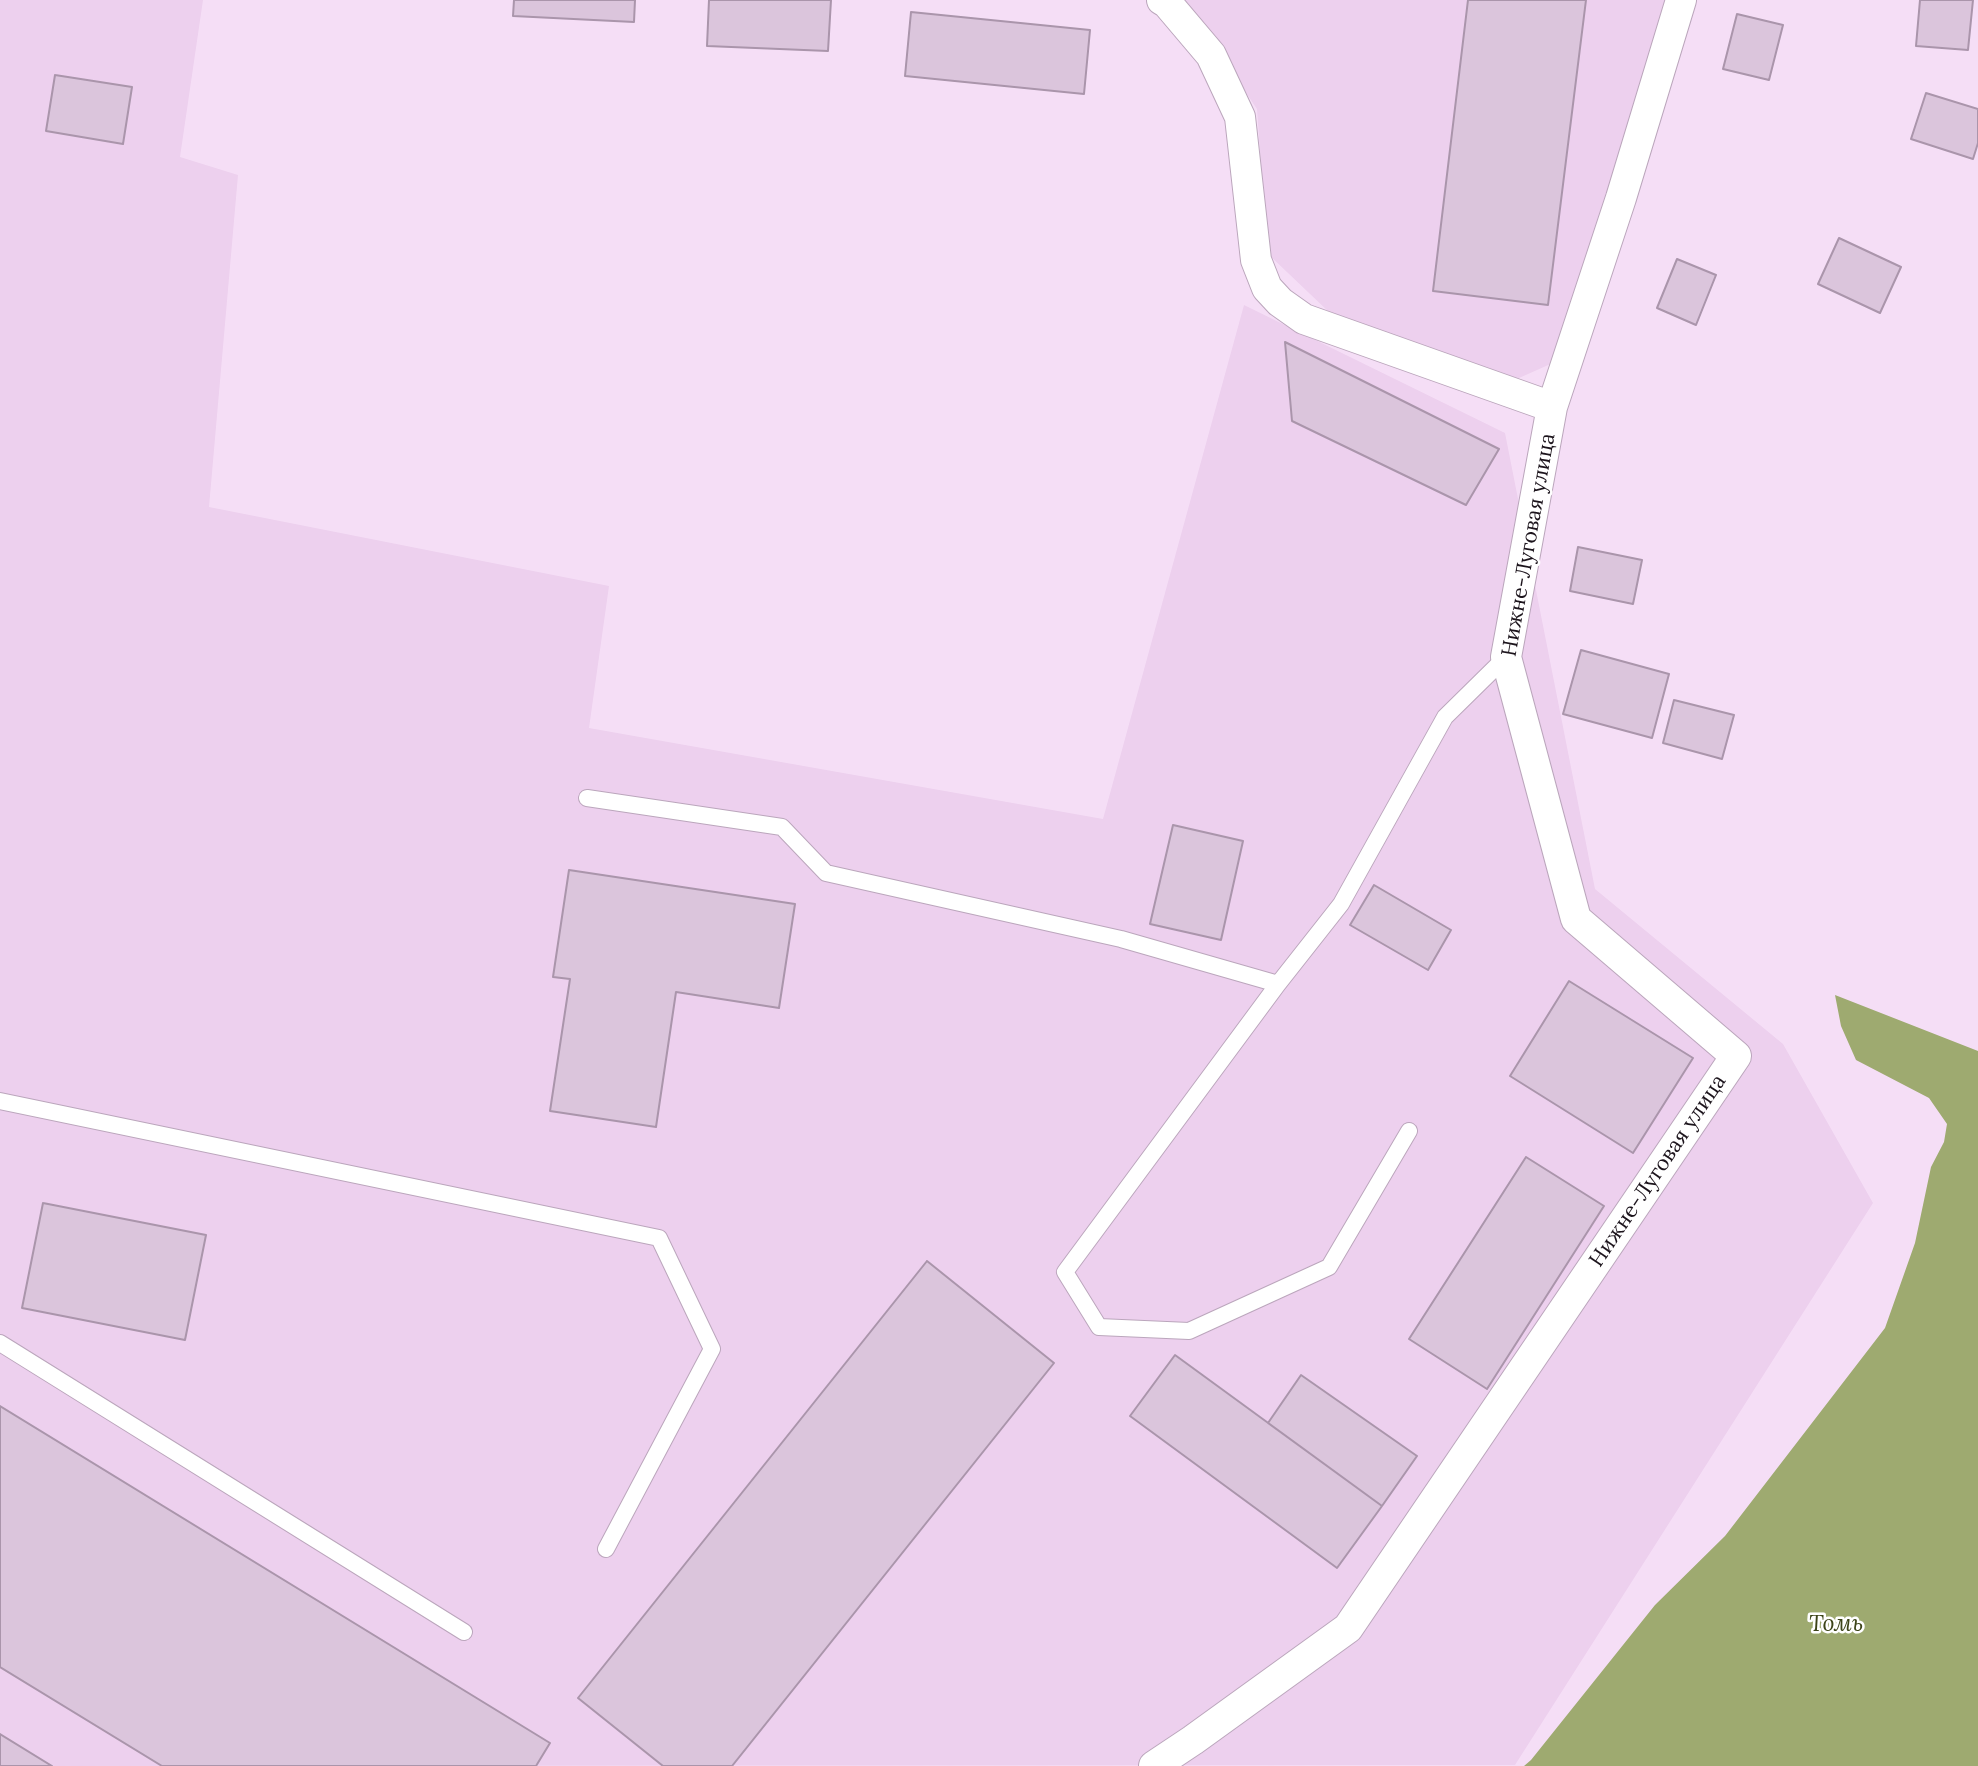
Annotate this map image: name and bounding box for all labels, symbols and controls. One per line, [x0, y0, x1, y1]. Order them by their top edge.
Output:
street label: Нижне-Луговая улица [1497, 431, 1561, 659]
street label: Нижне-Луговая улица [1584, 1070, 1732, 1272]
water label: Томь [1809, 1610, 1863, 1638]

